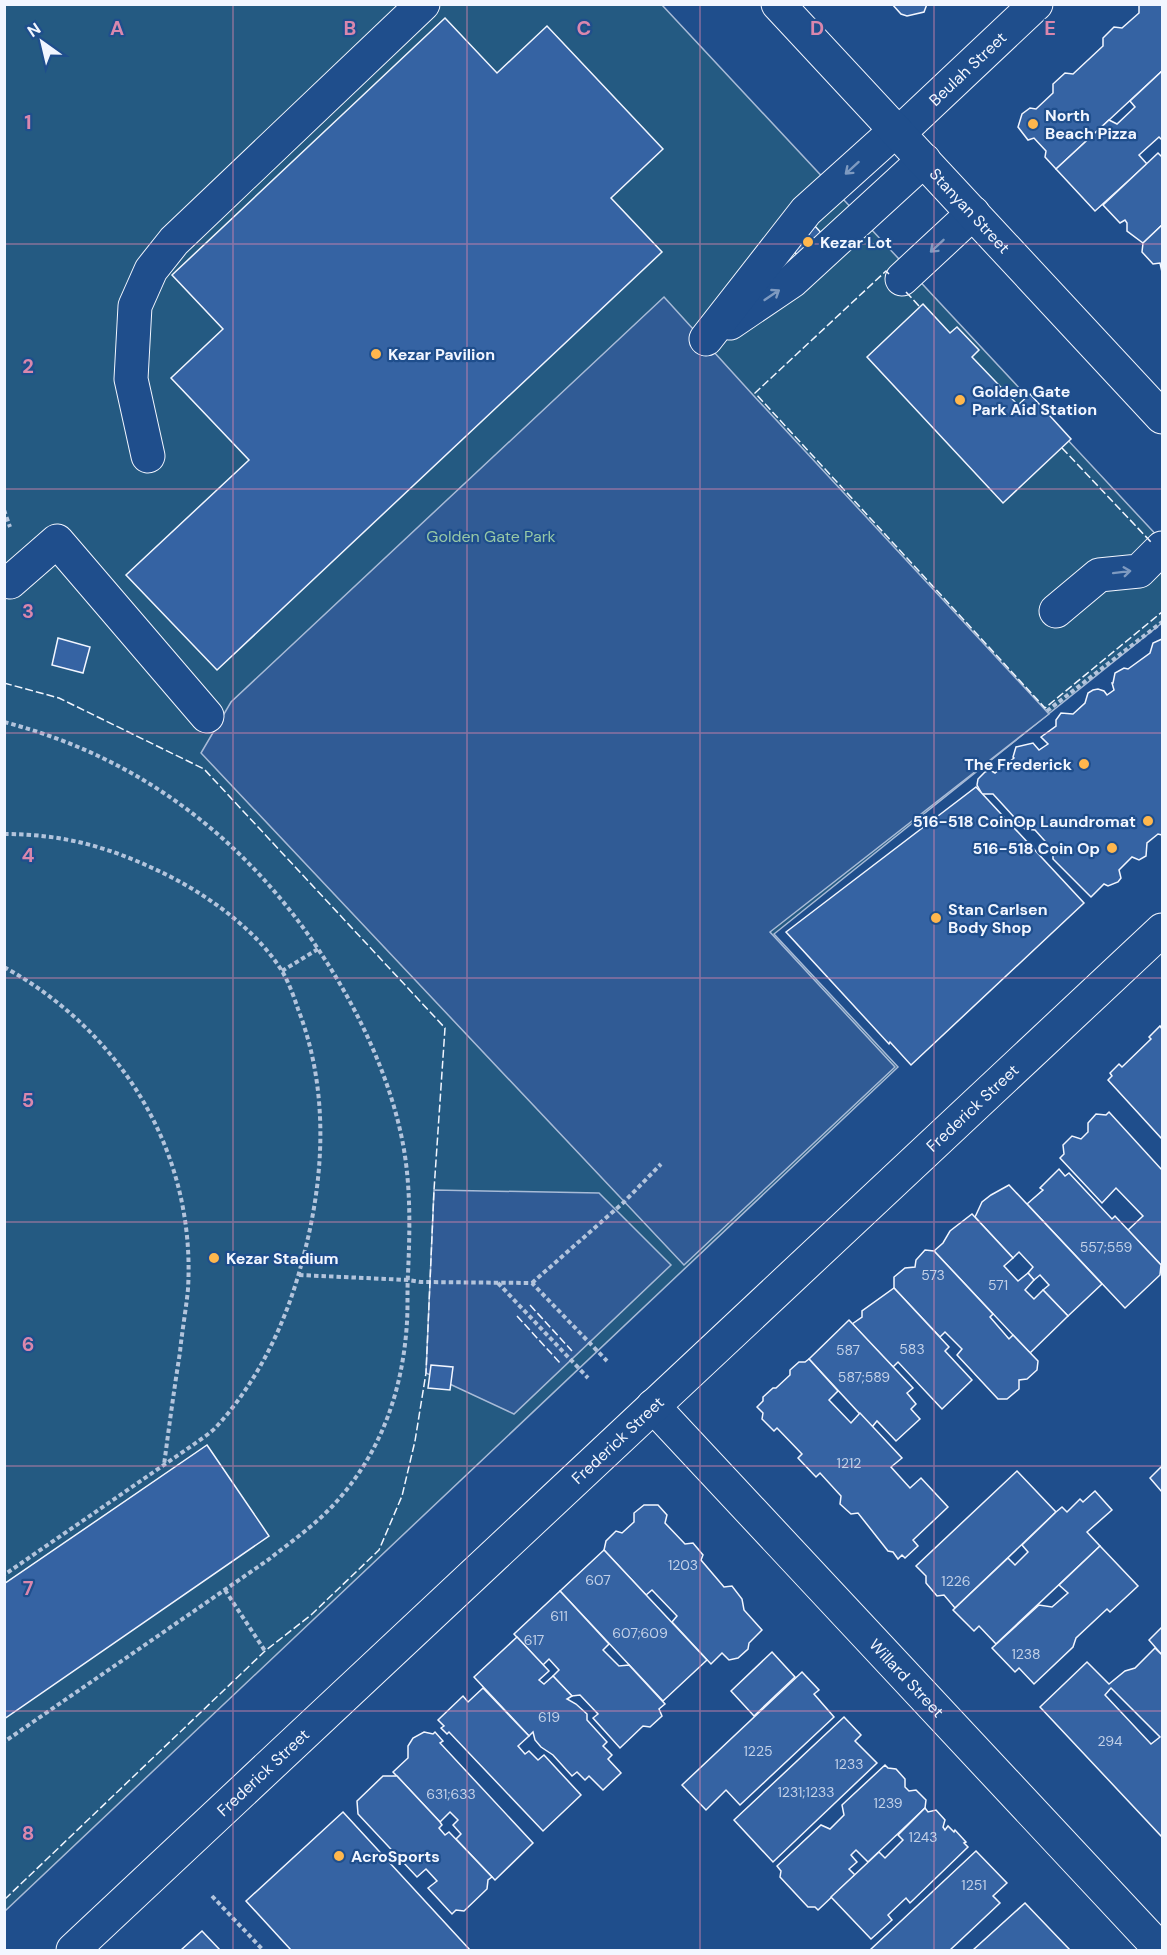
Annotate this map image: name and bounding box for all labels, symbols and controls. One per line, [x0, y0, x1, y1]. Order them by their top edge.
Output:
north arrow [12, 12, 72, 72]
text: A [110, 15, 124, 41]
text: B [344, 15, 356, 41]
text: C [577, 15, 591, 41]
text: D [810, 15, 824, 41]
text: E [1044, 15, 1056, 41]
text: N [23, 18, 45, 42]
street label: Beulah Street [924, 27, 1011, 110]
place label: North Beach Pizza [1045, 105, 1137, 144]
text: 1 [24, 109, 32, 135]
marker: North Beach Pizza [1026, 117, 1040, 131]
one-way arrow [844, 162, 860, 175]
street label: Stanyan Street [925, 163, 1015, 258]
place label: Kezar Lot [820, 232, 892, 253]
marker: Kezar Lot [801, 235, 815, 249]
one-way arrow [930, 239, 945, 253]
one-way arrow [764, 288, 781, 301]
place label: Kezar Pavilion [388, 344, 495, 365]
marker: Kezar Pavilion [369, 347, 383, 361]
text: 2 [22, 353, 34, 379]
place label: Golden Gate Park Aid Station [972, 381, 1097, 420]
marker: Golden Gate Park Aid Station [953, 393, 967, 407]
park label: Golden Gate Park [426, 526, 556, 547]
one-way arrow [1112, 567, 1132, 578]
text: 3 [22, 598, 34, 624]
place label: The Frederick [964, 754, 1073, 775]
marker: The Frederick [1077, 757, 1091, 771]
place label: 516-518 CoinOp Laundromat [913, 811, 1136, 832]
marker: 516-518 CoinOp Laundromat [1141, 814, 1155, 828]
place label: 516-518 Coin Op [973, 838, 1100, 859]
marker: 516-518 Coin Op [1105, 841, 1119, 855]
text: 4 [22, 842, 35, 868]
place label: Stan Carlsen Body Shop [948, 899, 1048, 938]
marker: Stan Carlsen Body Shop [929, 911, 943, 925]
street label: Frederick Street [922, 1059, 1023, 1156]
text: 5 [22, 1087, 34, 1113]
house number: 557;559 [1080, 1238, 1132, 1256]
place label: Kezar Stadium [226, 1248, 339, 1269]
marker: Kezar Stadium [207, 1251, 221, 1265]
house number: 573 [921, 1266, 945, 1284]
house number: 571 [988, 1276, 1008, 1294]
text: 6 [22, 1331, 34, 1357]
house number: 583 [899, 1340, 925, 1358]
house number: 587 [836, 1341, 860, 1359]
house number: 587;589 [838, 1368, 890, 1386]
street label: Frederick Street [567, 1392, 668, 1488]
house number: 1212 [837, 1454, 861, 1472]
house number: 1203 [668, 1556, 698, 1574]
house number: 607 [585, 1571, 611, 1589]
house number: 1226 [941, 1572, 971, 1590]
text: 7 [23, 1575, 34, 1601]
house number: 611 [550, 1607, 568, 1625]
house number: 607;609 [612, 1624, 668, 1642]
house number: 617 [524, 1631, 544, 1649]
street label: Willard Street [865, 1634, 949, 1722]
house number: 1238 [1011, 1645, 1041, 1663]
house number: 619 [538, 1708, 560, 1726]
street label: Frederick Street [212, 1724, 313, 1821]
house number: 294 [1097, 1732, 1123, 1750]
house number: 1225 [743, 1742, 773, 1760]
house number: 1233 [835, 1755, 863, 1773]
house number: 1231;1233 [778, 1783, 835, 1801]
house number: 631;633 [426, 1785, 476, 1803]
house number: 1239 [873, 1794, 903, 1812]
text: 8 [22, 1820, 34, 1846]
house number: 1243 [909, 1828, 937, 1846]
place label: AcroSports [351, 1846, 440, 1867]
marker: AcroSports [332, 1849, 346, 1863]
house number: 1251 [961, 1876, 987, 1894]

